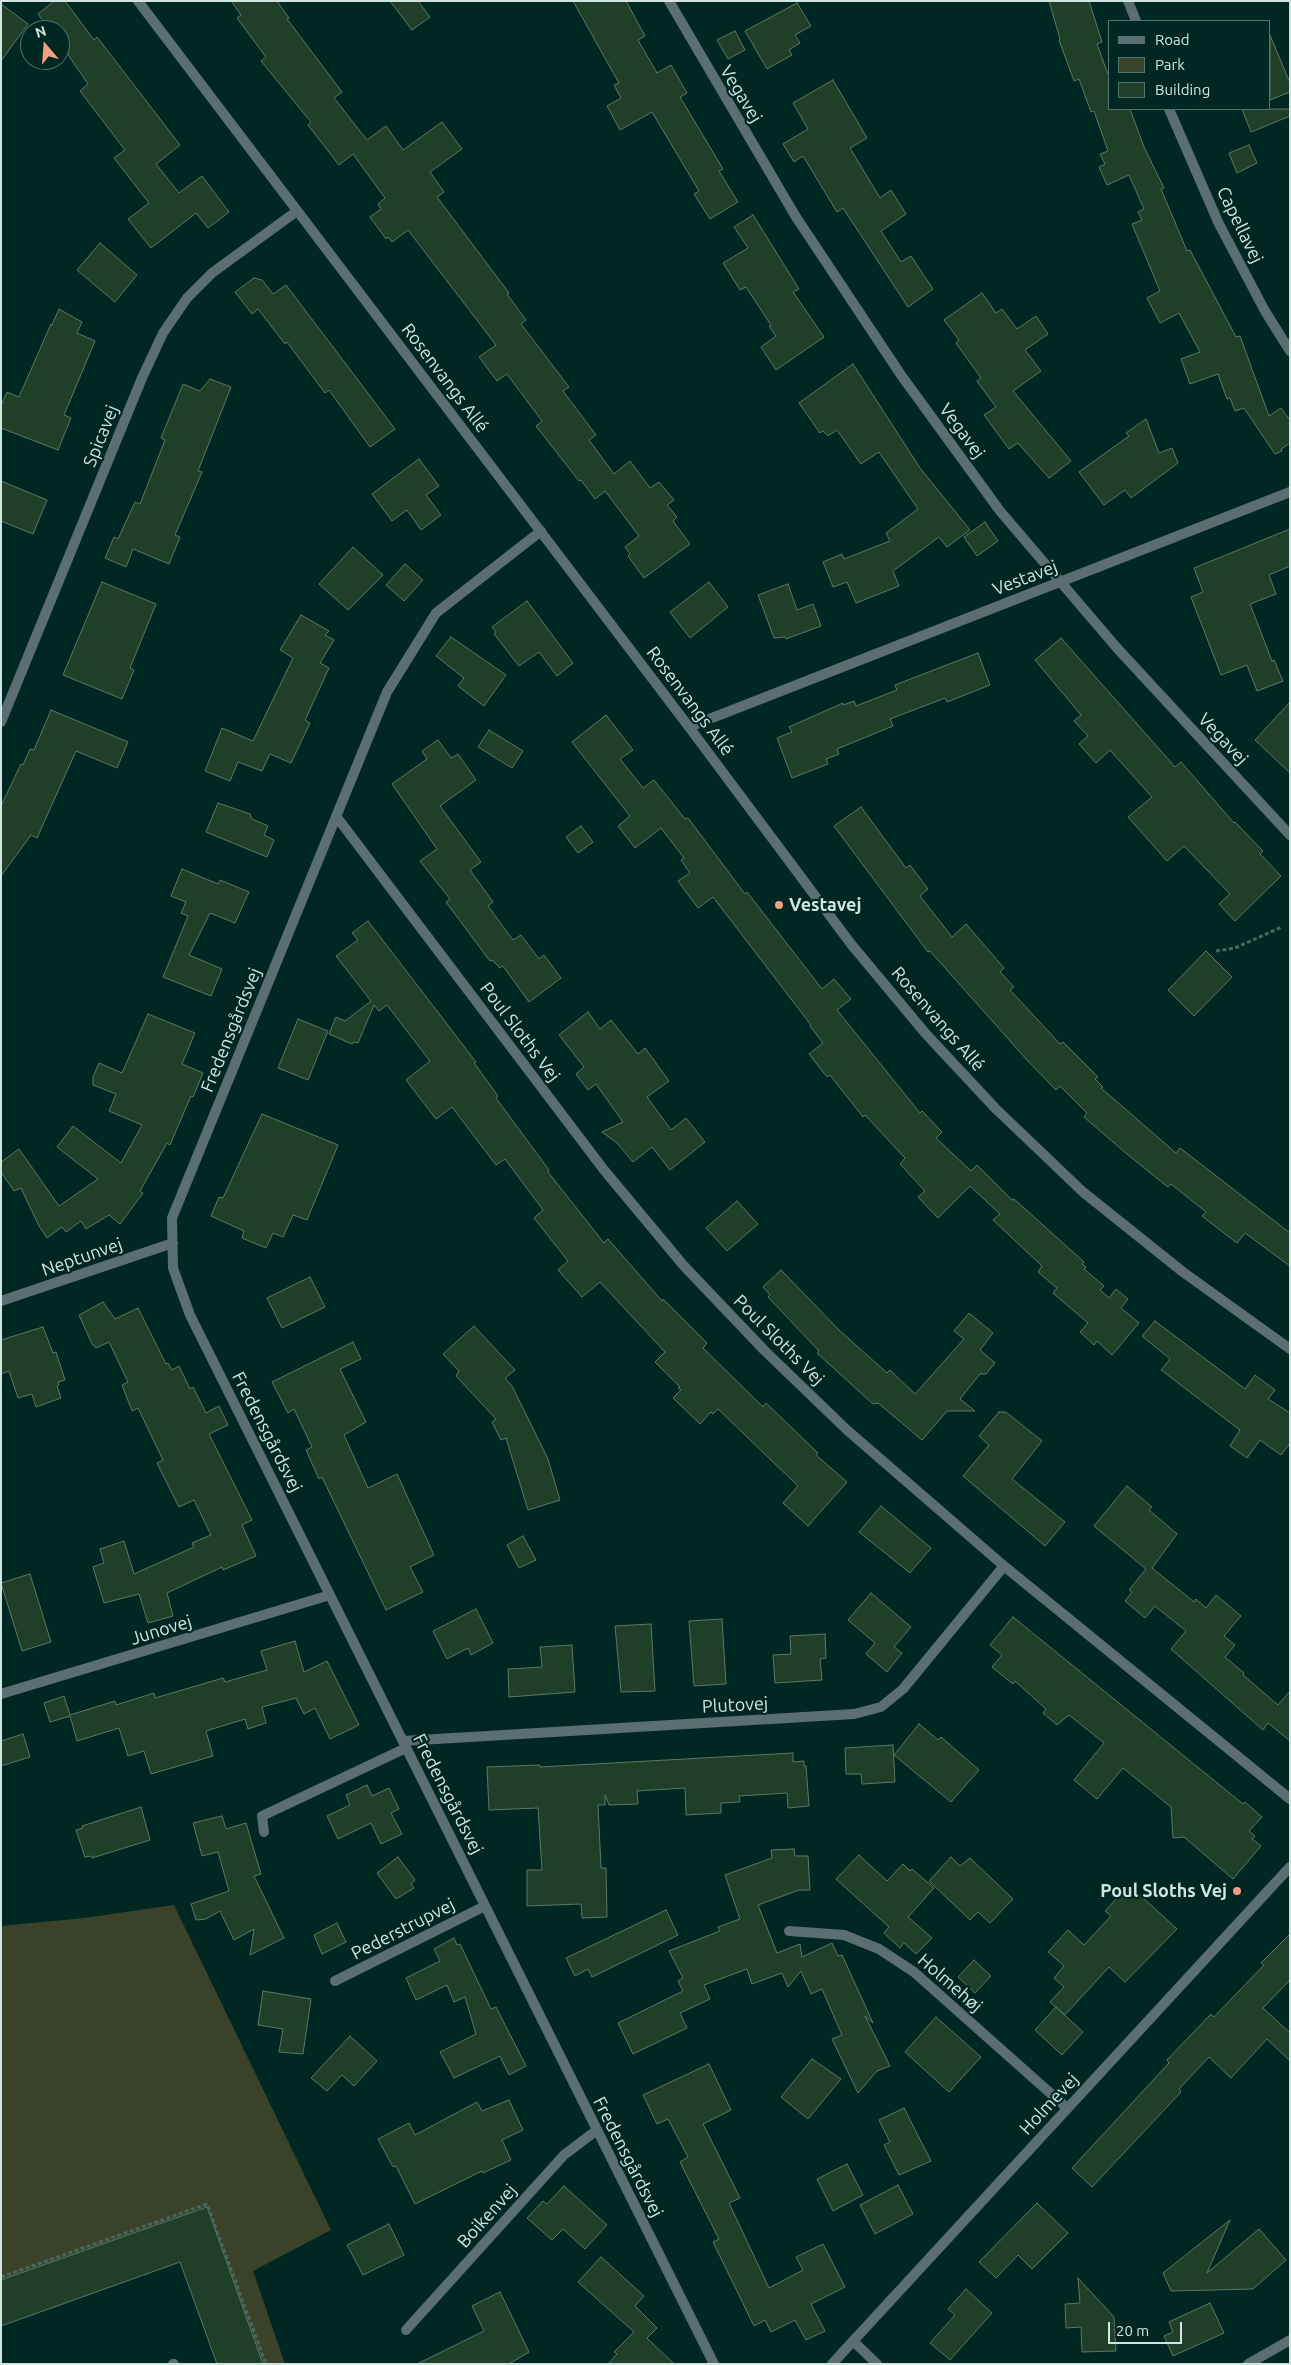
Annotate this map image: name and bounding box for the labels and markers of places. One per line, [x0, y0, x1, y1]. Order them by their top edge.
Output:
place label: Vestavej [789, 894, 861, 916]
marker: Vestavej [773, 899, 785, 911]
place label: Poul Sloths Vej [1100, 1880, 1227, 1902]
marker: Poul Sloths Vej [1231, 1885, 1243, 1897]

